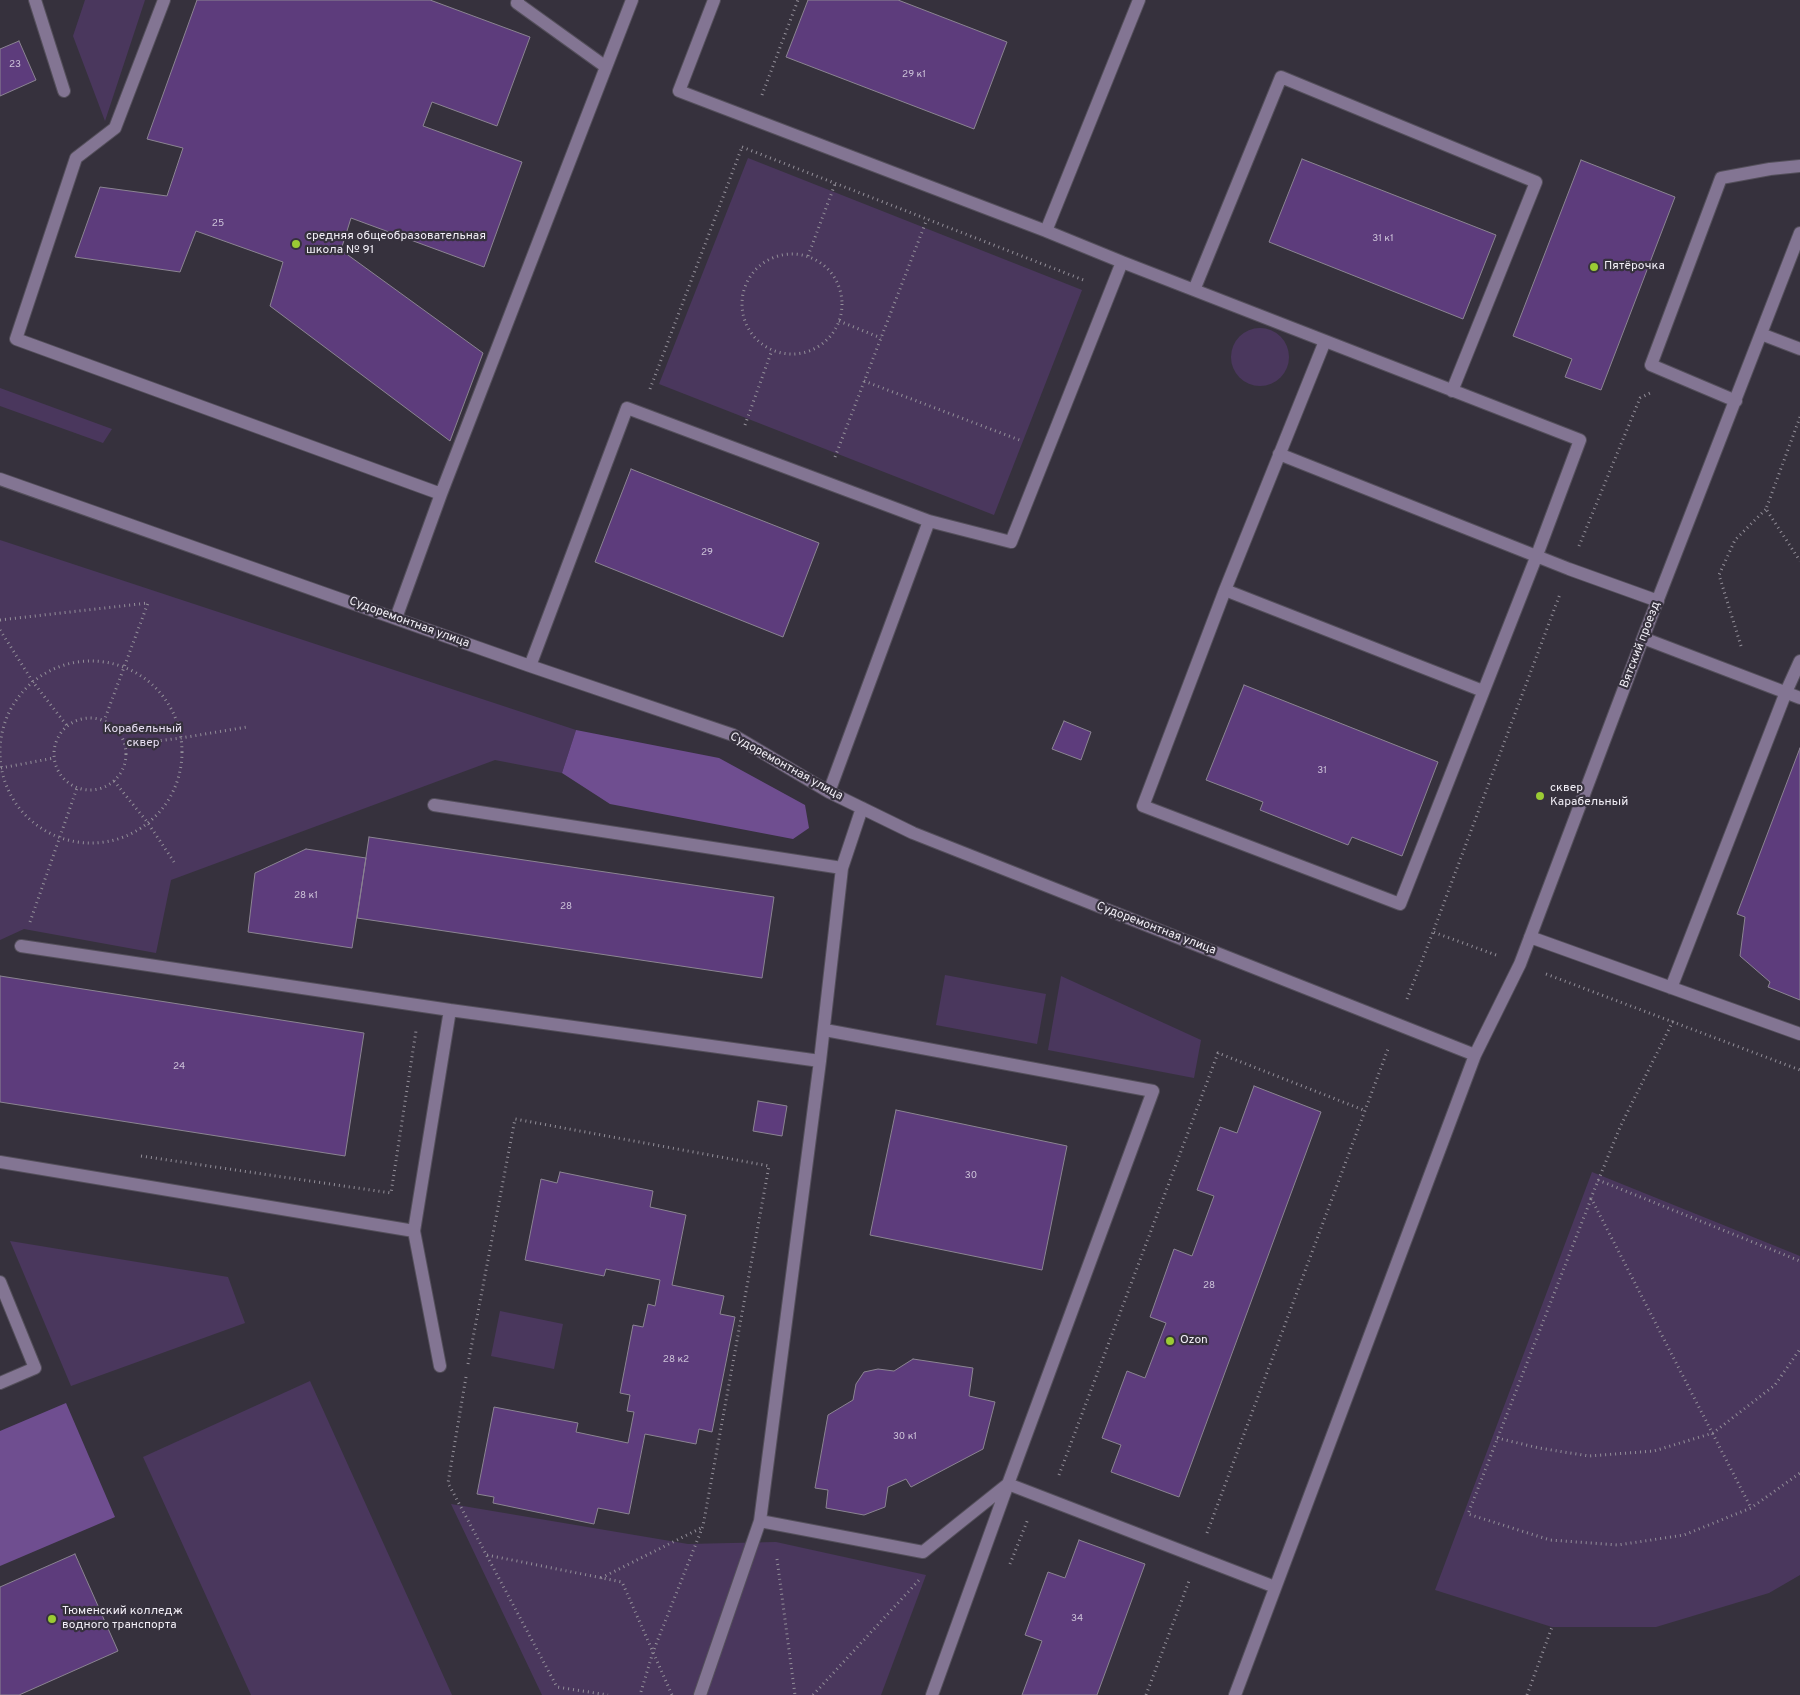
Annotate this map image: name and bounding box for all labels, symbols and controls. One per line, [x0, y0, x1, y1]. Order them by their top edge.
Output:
house number: 23 [9, 59, 21, 71]
house number: 29 к1 [902, 69, 926, 81]
house number: 25 [212, 218, 224, 230]
place label: средняя общеобразовательная школа № 91 [306, 230, 486, 258]
house number: 31 к1 [1372, 233, 1394, 245]
marker: средняя общеобразовательная школа № 91 [290, 238, 302, 250]
place label: Пятёрочка [1604, 260, 1665, 274]
marker: Пятёрочка [1588, 261, 1600, 273]
house number: 29 [701, 547, 713, 559]
street label: Судоремонтная улица [347, 594, 471, 652]
street label: Вятский проезд [1618, 600, 1664, 690]
park label: Корабельный сквер [104, 723, 182, 751]
street label: Судоремонтная улица [727, 730, 845, 804]
house number: 31 [1317, 765, 1327, 777]
place label: сквер Карабельный [1550, 782, 1628, 810]
marker: сквер Карабельный [1534, 790, 1546, 802]
house number: 28 к1 [294, 890, 318, 902]
street label: Судоремонтная улица [1094, 899, 1218, 959]
house number: 28 [560, 901, 572, 913]
house number: 24 [173, 1061, 185, 1073]
house number: 30 [965, 1170, 977, 1182]
house number: 28 [1203, 1280, 1215, 1292]
place label: Ozon [1180, 1334, 1208, 1348]
marker: Ozon [1164, 1335, 1176, 1347]
house number: 28 к2 [663, 1354, 689, 1366]
house number: 30 к1 [893, 1431, 917, 1443]
place label: Тюменский колледж водного транспорта [62, 1605, 183, 1633]
marker: Тюменский колледж водного транспорта [46, 1613, 58, 1625]
house number: 34 [1071, 1613, 1083, 1625]

